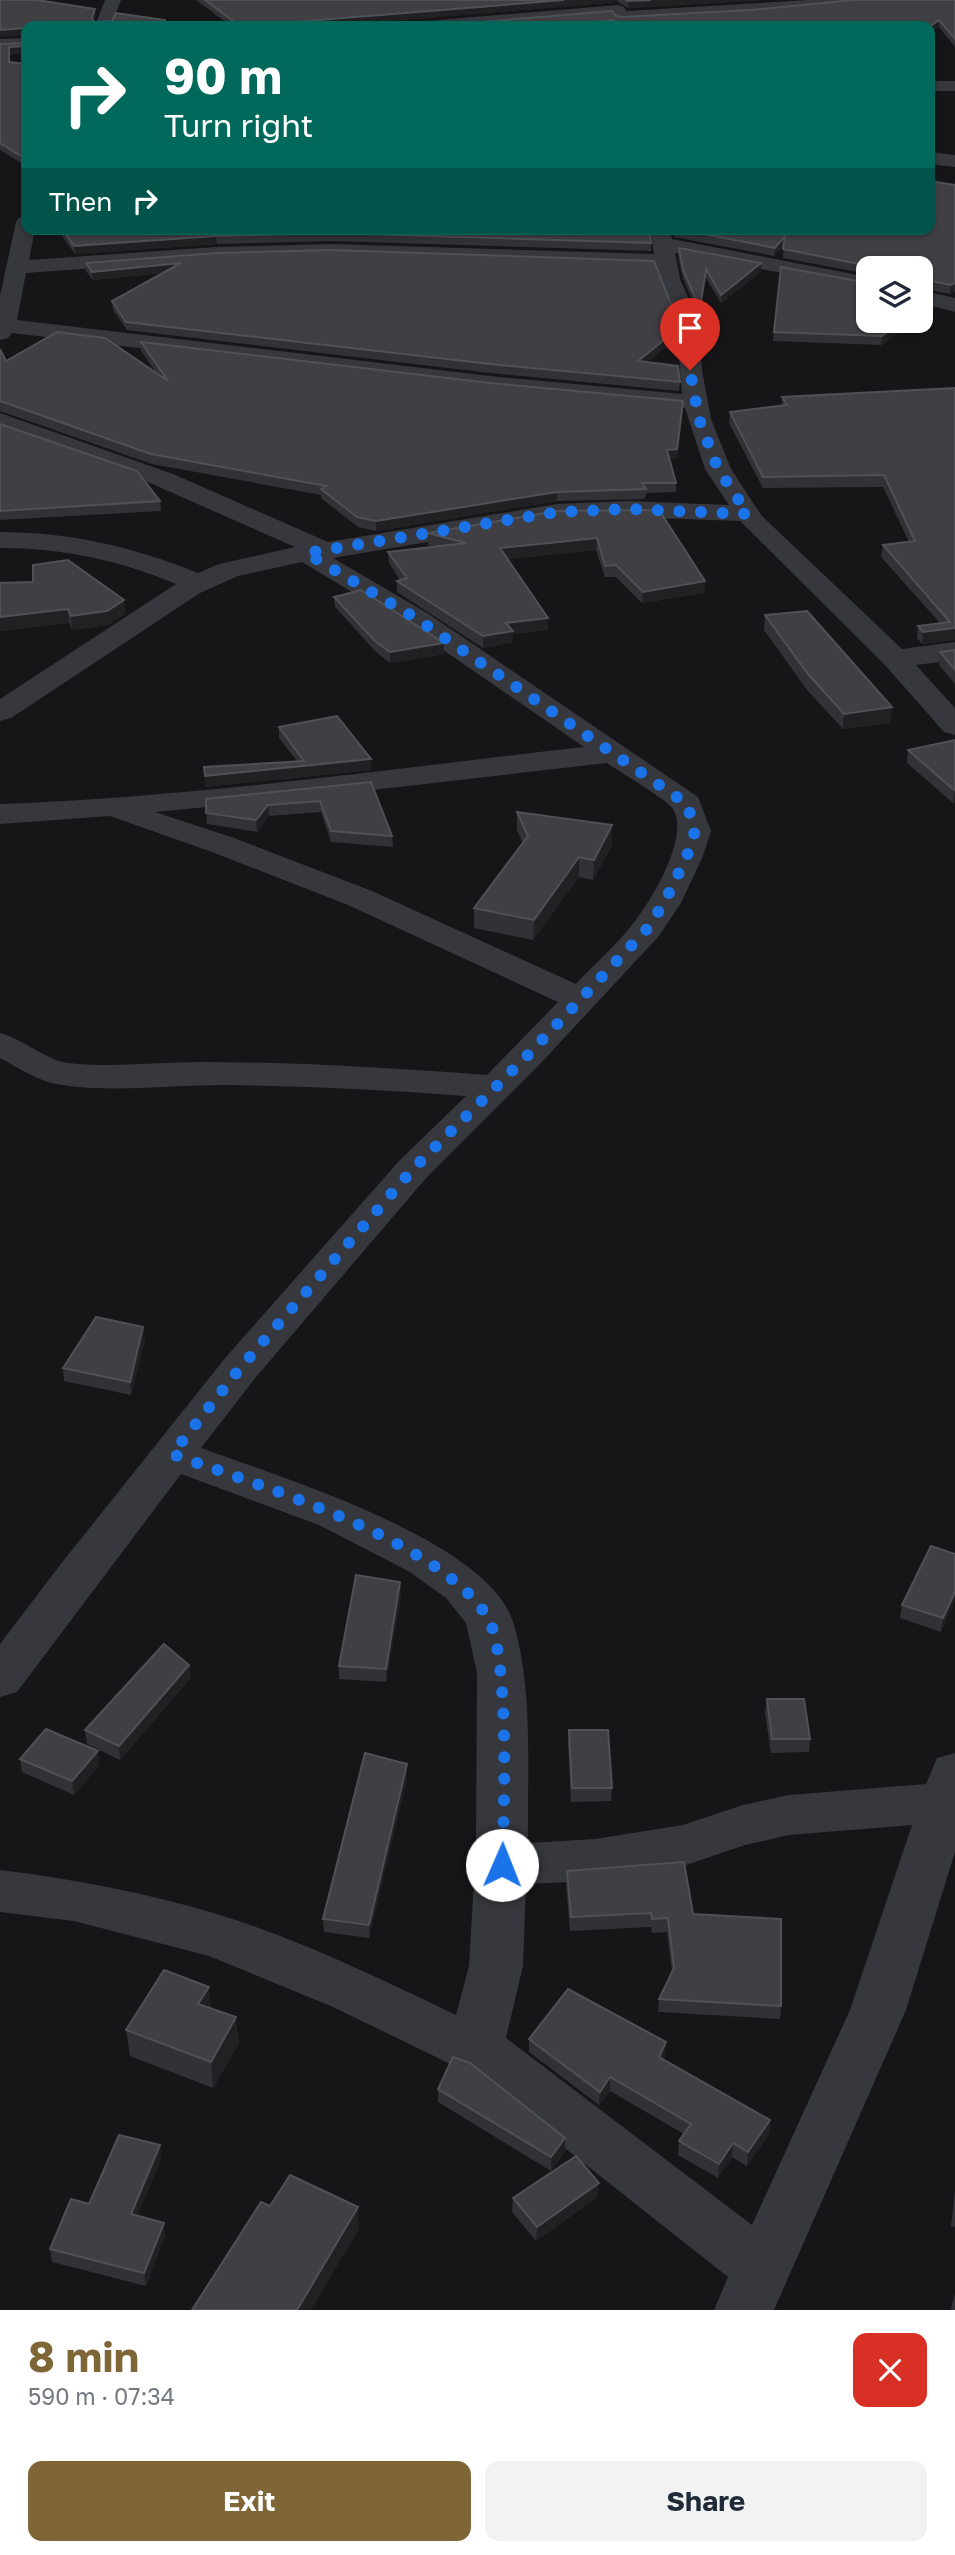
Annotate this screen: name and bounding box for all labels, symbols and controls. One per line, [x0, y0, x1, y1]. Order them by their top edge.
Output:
text: 90 m [164, 46, 282, 105]
icon: right [49, 49, 140, 140]
text: Turn right [164, 106, 313, 144]
icon: right [126, 182, 164, 220]
text: Then [49, 186, 112, 217]
map controls [856, 256, 933, 333]
button: layers [856, 256, 933, 333]
pin [660, 298, 720, 370]
icon: arrive [671, 309, 709, 347]
position arrow [465, 1828, 539, 1902]
text: 8 min [28, 2331, 139, 2381]
button: close [853, 2333, 927, 2407]
text: 590 m · 07:34 [28, 2382, 175, 2410]
button: Exit [28, 2461, 471, 2541]
button: Share [485, 2461, 927, 2541]

